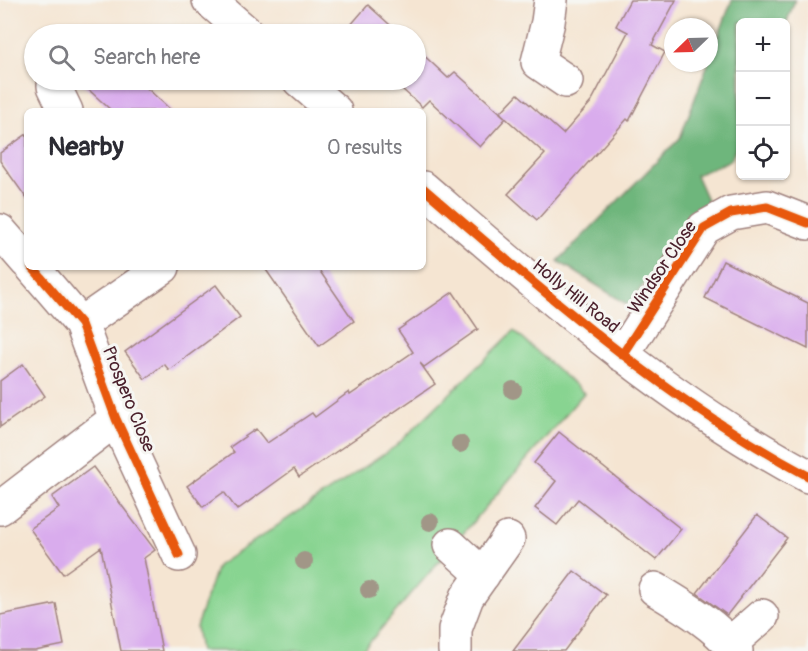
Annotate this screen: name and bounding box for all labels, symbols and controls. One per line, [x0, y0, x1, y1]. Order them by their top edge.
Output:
north arrow [664, 18, 718, 72]
map controls [736, 18, 790, 180]
button: + [736, 18, 790, 72]
search box [24, 24, 426, 90]
icon: search [45, 41, 78, 74]
text: Search here [93, 43, 200, 71]
button: − [736, 72, 790, 126]
button: locate [736, 126, 790, 180]
text: Nearby [48, 131, 124, 163]
text: 0 results [327, 135, 402, 160]
street label: Windsor Close [623, 216, 702, 318]
street label: Holly Hill Road [527, 254, 624, 339]
street label: Prospero Close [97, 343, 160, 456]

